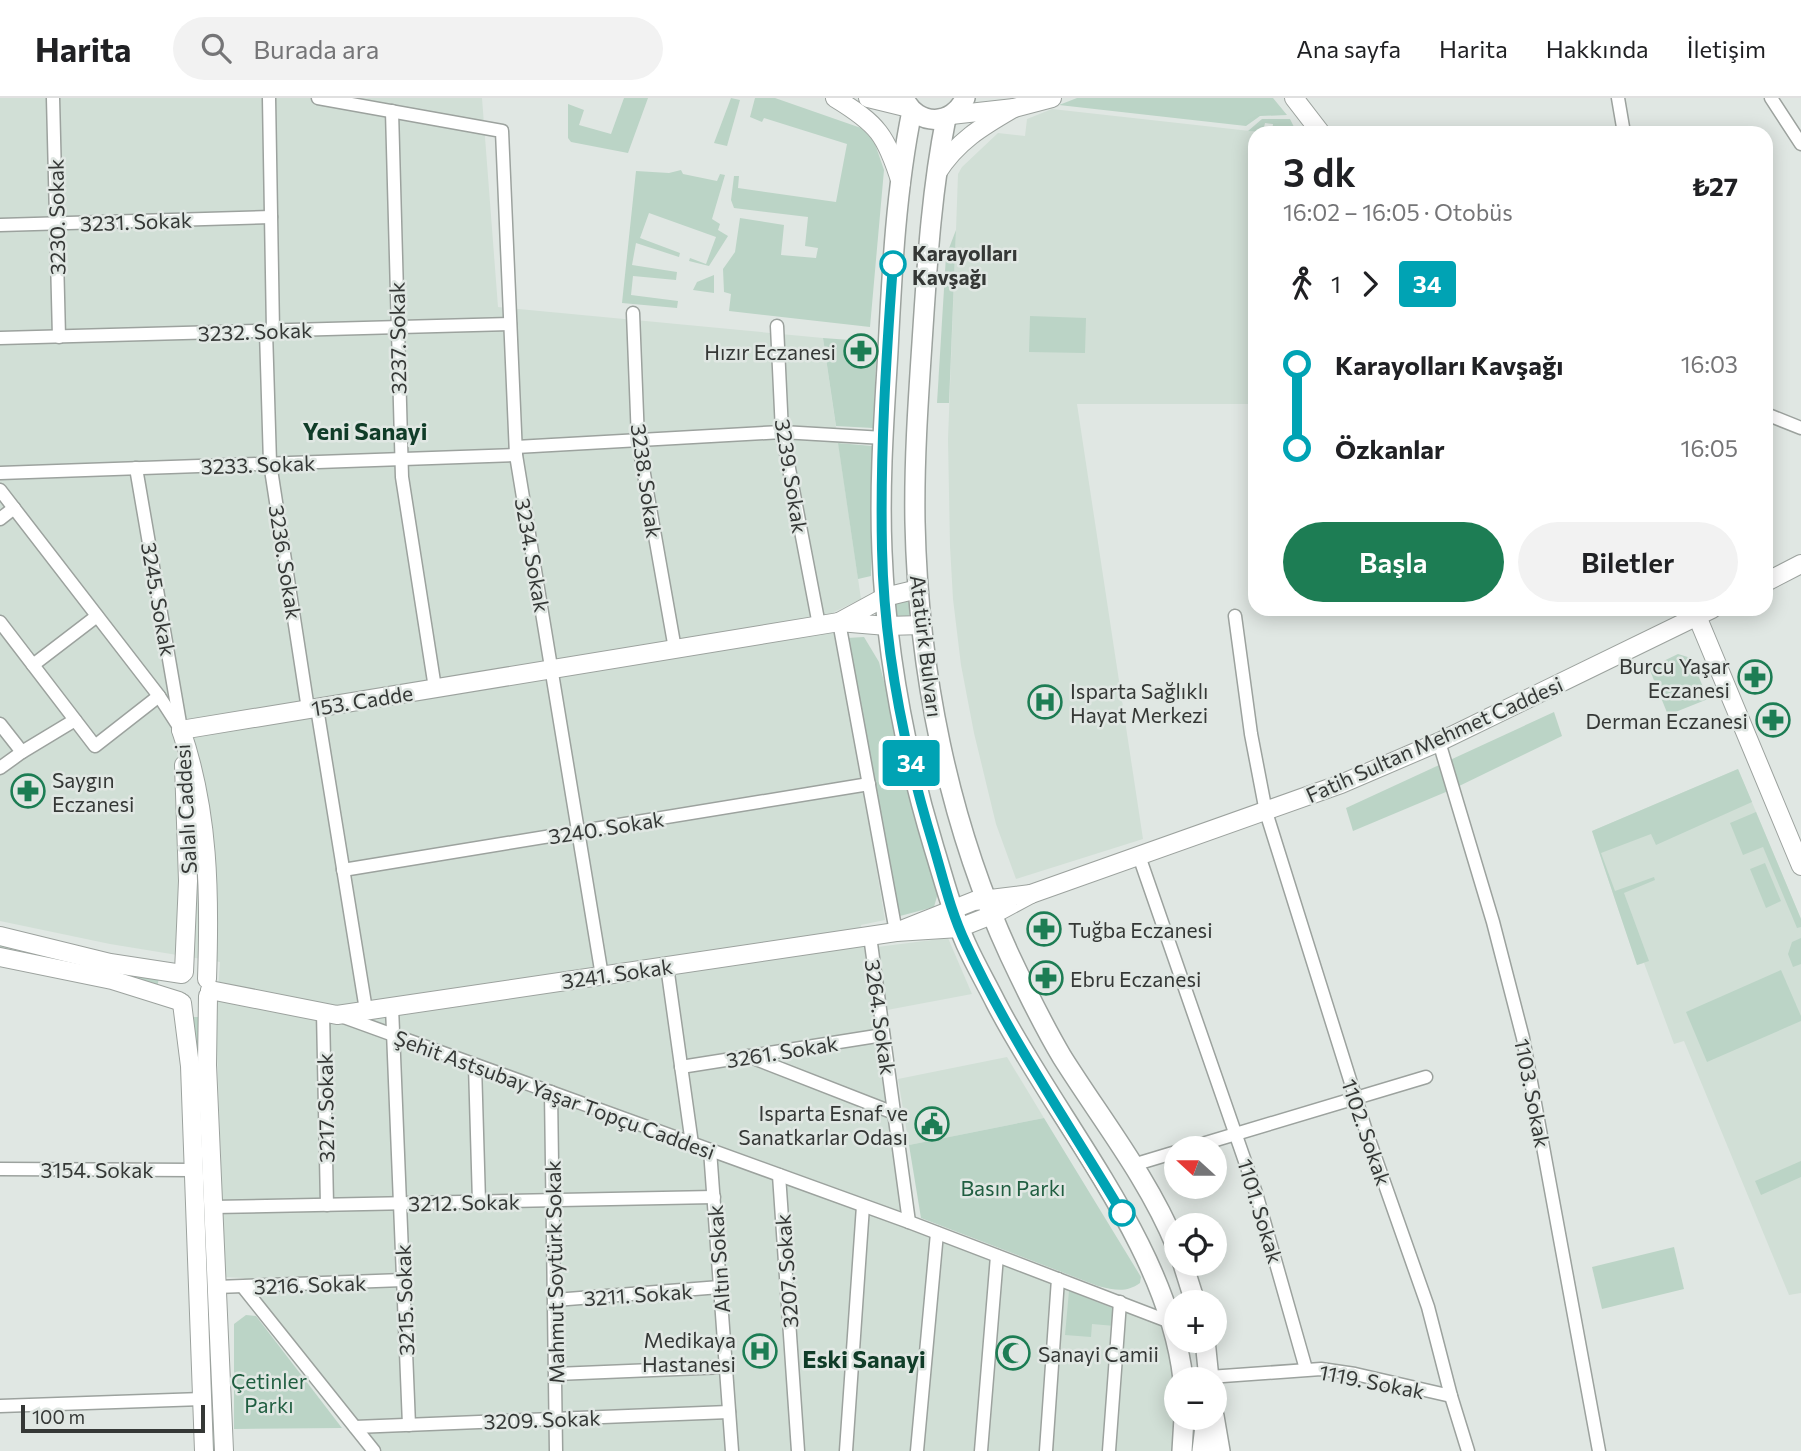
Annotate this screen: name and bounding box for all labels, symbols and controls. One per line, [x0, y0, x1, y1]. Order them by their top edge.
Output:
search box [173, 17, 663, 80]
text: Harita [35, 28, 131, 69]
icon: search [197, 29, 235, 67]
text: Burada ara [253, 33, 379, 64]
text: Ana sayfa [1296, 34, 1401, 63]
text: Harita [1439, 34, 1508, 63]
text: Hakkında [1546, 34, 1649, 63]
text: İletişim [1687, 34, 1766, 63]
text: 3 dk [1283, 148, 1356, 195]
street label: 3230. Sokak [42, 159, 70, 275]
text: ₺27 [1691, 170, 1738, 201]
text: 16:02 – 16:05 · Otobüs [1283, 198, 1513, 226]
street label: 3231. Sokak [80, 207, 192, 235]
place label: Karayolları Kavşağı [912, 240, 1018, 289]
marker: Karayolları Kavşağı [880, 251, 906, 277]
icon: walk [1283, 265, 1321, 303]
icon: forward [1351, 265, 1389, 303]
text: 34 [1413, 269, 1442, 298]
text: 1 [1331, 270, 1341, 298]
street label: 3237. Sokak [384, 281, 410, 395]
street label: 3232. Sokak [197, 317, 313, 345]
pharmacy icon: Hızır Eczanesi [842, 332, 880, 370]
place label: Hızır Eczanesi [704, 339, 836, 364]
text: Karayolları Kavşağı [1335, 349, 1563, 380]
text: 16:03 [1681, 350, 1738, 378]
district label: Yeni Sanayi [303, 416, 427, 445]
street label: 3239. Sokak [771, 417, 813, 535]
street label: 3238. Sokak [627, 422, 667, 540]
text: Özkanlar [1335, 433, 1445, 464]
text: 16:05 [1681, 434, 1738, 462]
street label: 3233. Sokak [200, 450, 316, 478]
street label: 3234. Sokak [511, 496, 555, 614]
street label: 3236. Sokak [265, 503, 307, 621]
button: Başla [1283, 522, 1504, 602]
button: Biletler [1518, 522, 1738, 602]
street label: 3245. Sokak [137, 540, 181, 658]
street label: Atatürk Bulvarı [906, 573, 948, 719]
place label: Burcu Yaşar Eczanesi [1619, 653, 1730, 702]
pharmacy icon: Burcu Yaşar Eczanesi [1736, 658, 1774, 696]
street label: Fatih Sultan Mehmet Caddesi [1302, 671, 1566, 807]
place label: Isparta Sağlıklı Hayat Merkezi [1070, 678, 1208, 727]
street label: 153. Cadde [310, 680, 414, 720]
hospital icon: Isparta Sağlıklı Hayat Merkezi [1026, 683, 1064, 721]
pharmacy icon: Derman Eczanesi [1754, 701, 1792, 739]
place label: Derman Eczanesi [1585, 708, 1748, 733]
line badge: 34 [880, 740, 942, 786]
street label: Salalı Caddesi [169, 743, 201, 875]
text: 34 [897, 748, 925, 777]
place label: Saygın Eczanesi [52, 767, 134, 816]
pharmacy icon: Saygın Eczanesi [9, 772, 47, 810]
street label: 3240. Sokak [546, 806, 666, 848]
pharmacy icon: Tuğba Eczanesi [1025, 910, 1063, 948]
place label: Tuğba Eczanesi [1068, 917, 1213, 942]
street label: 3241. Sokak [560, 953, 674, 993]
street label: 3264. Sokak [861, 958, 901, 1076]
pharmacy icon: Ebru Eczanesi [1027, 959, 1065, 997]
place label: Ebru Eczanesi [1070, 966, 1201, 991]
street label: Şehit Astsubay Yaşar Topçu Caddesi [391, 1024, 719, 1164]
street label: 3261. Sokak [724, 1030, 840, 1072]
street label: 1103. Sokak [1510, 1036, 1556, 1150]
street label: 3217. Sokak [312, 1053, 338, 1163]
street label: 1102. Sokak [1337, 1076, 1397, 1188]
place label: Isparta Esnaf ve Sanatkarlar Odası [738, 1100, 908, 1149]
public building icon: Isparta Esnaf ve Sanatkarlar Odası [913, 1105, 951, 1143]
north arrow [1164, 1136, 1227, 1199]
map controls [1164, 1136, 1227, 1430]
street label: 1101. Sokak [1233, 1156, 1289, 1266]
street label: 3154. Sokak [40, 1157, 154, 1182]
street label: Mahmut Soytürk Sokak [540, 1160, 568, 1384]
park label: Basın Parkı [961, 1175, 1065, 1200]
street label: 3212. Sokak [408, 1189, 520, 1215]
unlabelled marker [1109, 1200, 1135, 1226]
street label: Altın Sokak [702, 1204, 734, 1314]
street label: 3207. Sokak [770, 1213, 802, 1329]
button: locate [1164, 1213, 1227, 1276]
street label: 3215. Sokak [390, 1244, 418, 1356]
street label: 3216. Sokak [253, 1270, 367, 1298]
street label: 3211. Sokak [583, 1278, 693, 1310]
button: + [1164, 1290, 1227, 1353]
place label: Medikaya Hastanesi [642, 1327, 736, 1376]
hospital icon: Medikaya Hastanesi [741, 1332, 779, 1370]
mosque icon: Sanayi Camii [994, 1334, 1032, 1372]
place label: Sanayi Camii [1038, 1341, 1159, 1366]
district label: Eski Sanayi [802, 1344, 926, 1373]
street label: 1119. Sokak [1317, 1359, 1427, 1403]
button: − [1164, 1367, 1227, 1430]
park label: Çetinler Parkı [231, 1368, 307, 1417]
scale bar [21, 1402, 205, 1434]
street label: 3209. Sokak [483, 1404, 601, 1434]
text: 100 m [32, 1405, 85, 1428]

